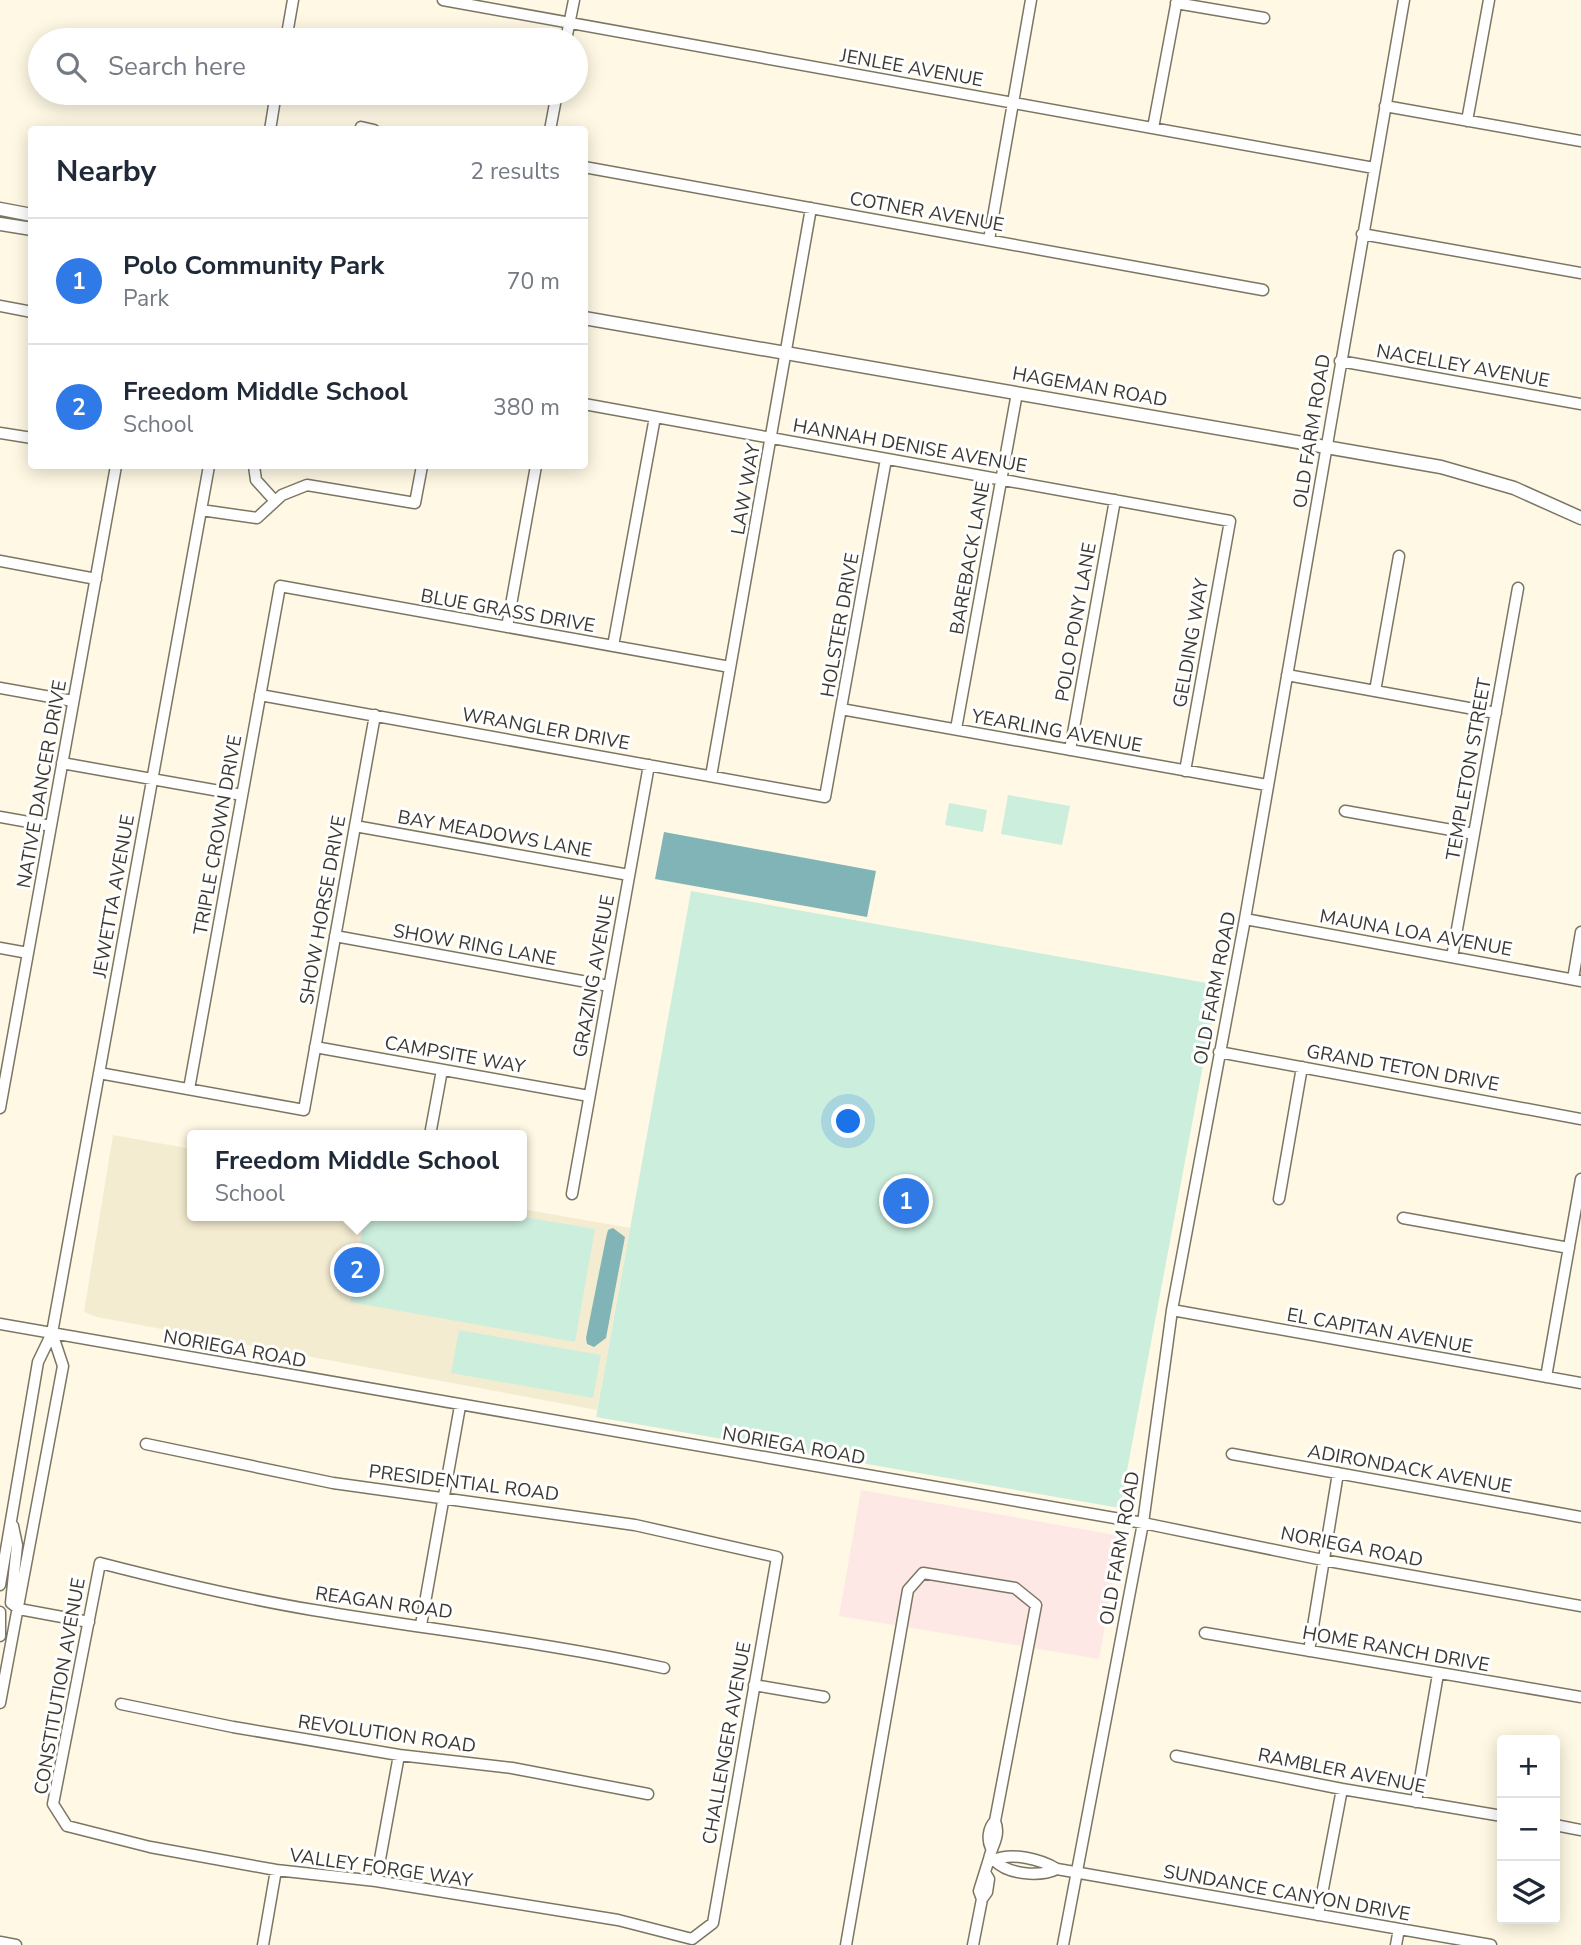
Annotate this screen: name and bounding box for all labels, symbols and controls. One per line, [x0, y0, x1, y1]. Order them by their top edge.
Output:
search box [28, 28, 588, 105]
street label: JENLEE AVENUE [837, 42, 985, 93]
icon: search [52, 48, 90, 86]
text: Search here [108, 49, 246, 84]
text: Nearby [56, 151, 156, 192]
text: 2 results [470, 156, 560, 187]
street label: COTNER AVENUE [848, 186, 1006, 238]
text: Polo Community Park [123, 248, 384, 283]
text: 1 [72, 266, 86, 297]
text: 70 m [507, 266, 560, 297]
text: Park [123, 283, 169, 314]
street label: NACELLEY AVENUE [1374, 338, 1551, 394]
street label: OLD FARM ROAD [1287, 352, 1337, 510]
street label: HAGEMAN ROAD [1010, 361, 1169, 413]
text: Freedom Middle School [123, 374, 408, 409]
text: 2 [72, 392, 86, 423]
text: 380 m [493, 392, 560, 423]
text: School [123, 409, 193, 440]
street label: HANNAH DENISE AVENUE [791, 413, 1029, 479]
street label: LAW WAY [725, 441, 767, 537]
street label: BAREBACK LANE [944, 480, 996, 637]
street label: POLO PONY LANE [1049, 541, 1103, 704]
street label: HOLSTER DRIVE [814, 551, 865, 700]
street label: GELDING WAY [1167, 576, 1215, 710]
street label: BLUE GRASS DRIVE [419, 583, 597, 639]
street label: TEMPLETON STREET [1440, 675, 1498, 863]
street label: NATIVE DANCER DRIVE [11, 678, 73, 890]
street label: WRANGLER DRIVE [460, 701, 632, 757]
street label: YEARLING AVENUE [968, 703, 1144, 759]
street label: TRIPLE CROWN DRIVE [188, 733, 248, 937]
street label: BAY MEADOWS LANE [396, 804, 594, 864]
street label: JEWETTA AVENUE [87, 813, 141, 981]
street label: SHOW HORSE DRIVE [294, 814, 352, 1007]
street label: GRAZING AVENUE [567, 893, 621, 1060]
street label: MAUNA LOA AVENUE [1317, 903, 1514, 963]
street label: OLD FARM ROAD [1187, 909, 1243, 1067]
street label: SHOW RING LANE [391, 918, 559, 972]
street label: CAMPSITE WAY [382, 1030, 528, 1080]
street label: GRAND TETON DRIVE [1304, 1038, 1501, 1098]
your location [831, 1104, 865, 1138]
popup [187, 1130, 527, 1221]
text: Freedom Middle School [215, 1143, 499, 1178]
pin: 1 [883, 1175, 929, 1227]
text: School [215, 1178, 285, 1209]
pin: 2 [334, 1244, 380, 1296]
street label: EL CAPITAN AVENUE [1285, 1302, 1475, 1360]
street label: NORIEGA ROAD [161, 1324, 308, 1374]
street label: NORIEGA ROAD [720, 1421, 867, 1471]
street label: ADIRONDACK AVENUE [1306, 1438, 1514, 1500]
street label: PRESIDENTIAL ROAD [367, 1458, 561, 1508]
street label: OLD FARM ROAD [1094, 1469, 1146, 1627]
street label: NORIEGA ROAD [1278, 1520, 1425, 1574]
street label: CONSTITUTION AVENUE [28, 1576, 92, 1797]
street label: REAGAN ROAD [313, 1580, 454, 1626]
street label: HOME RANCH DRIVE [1300, 1620, 1491, 1678]
street label: CHALLENGER AVENUE [696, 1640, 758, 1847]
street label: REVOLUTION ROAD [296, 1709, 477, 1759]
map controls [1497, 1735, 1560, 1924]
button: + [1497, 1735, 1560, 1798]
street label: RAMBLER AVENUE [1256, 1742, 1428, 1800]
button: − [1497, 1798, 1560, 1861]
street label: VALLEY FORGE WAY [287, 1842, 475, 1894]
street label: SUNDANCE CANYON DRIVE [1161, 1858, 1412, 1928]
button: layers [1497, 1861, 1560, 1924]

